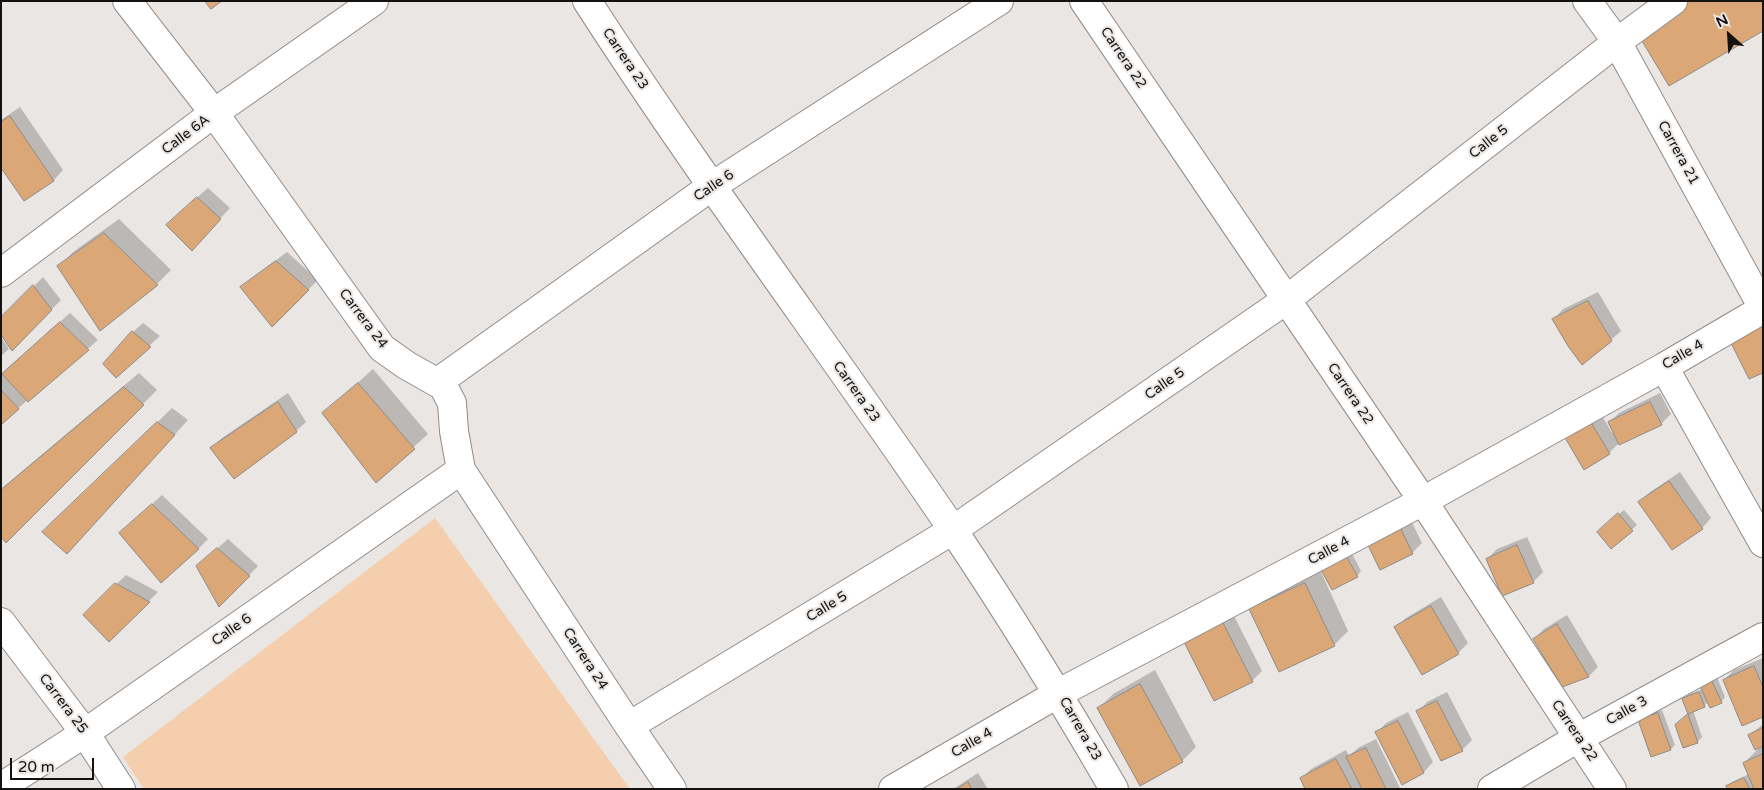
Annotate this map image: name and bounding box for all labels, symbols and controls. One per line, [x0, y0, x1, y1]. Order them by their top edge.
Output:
north arrow [1704, 10, 1754, 60]
text: N [1713, 11, 1731, 31]
street label: Carrera 22 [1096, 24, 1150, 92]
street label: Carrera 23 [598, 25, 652, 93]
street label: Calle 6A [159, 112, 213, 158]
street label: Carrera 21 [1654, 118, 1702, 188]
street label: Calle 5 [1466, 122, 1512, 162]
street label: Calle 6 [691, 166, 737, 206]
street label: Carrera 24 [335, 286, 391, 352]
street label: Calle 4 [1659, 336, 1707, 374]
street label: Carrera 23 [829, 358, 883, 426]
street label: Carrera 22 [1323, 360, 1377, 428]
street label: Calle 5 [1142, 364, 1188, 404]
street label: Calle 4 [1305, 533, 1353, 569]
street label: Calle 5 [803, 588, 851, 626]
street label: Calle 6 [209, 610, 255, 650]
street label: Carrera 24 [559, 625, 611, 693]
street label: Carrera 25 [35, 671, 91, 737]
street label: Calle 3 [1603, 693, 1651, 729]
street label: Carrera 23 [1055, 694, 1105, 764]
street label: Carrera 22 [1547, 697, 1601, 765]
street label: Calle 4 [948, 724, 996, 762]
scale bar [12, 748, 96, 780]
text: 20 m [18, 758, 55, 776]

